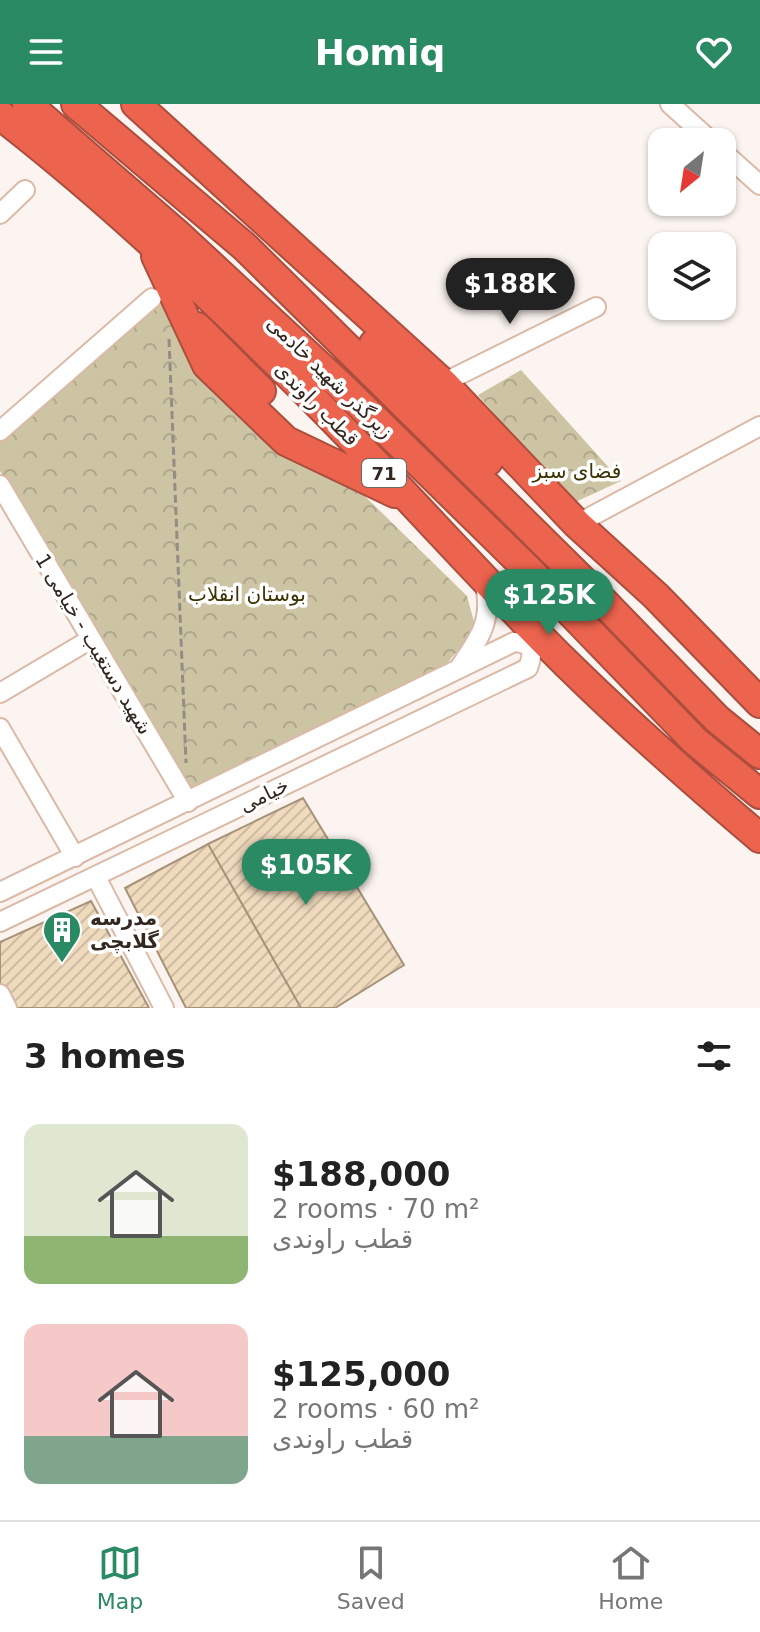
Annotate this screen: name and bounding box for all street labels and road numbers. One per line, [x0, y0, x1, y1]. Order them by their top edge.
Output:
street label: زیرگذر شهید خادمی [262, 311, 398, 443]
street label: قطب راوندی [270, 357, 364, 451]
road number: 71 [362, 459, 406, 487]
street label: شهید دستغیب - خیامی 1 [30, 549, 158, 739]
street label: خیامی [235, 773, 293, 817]

